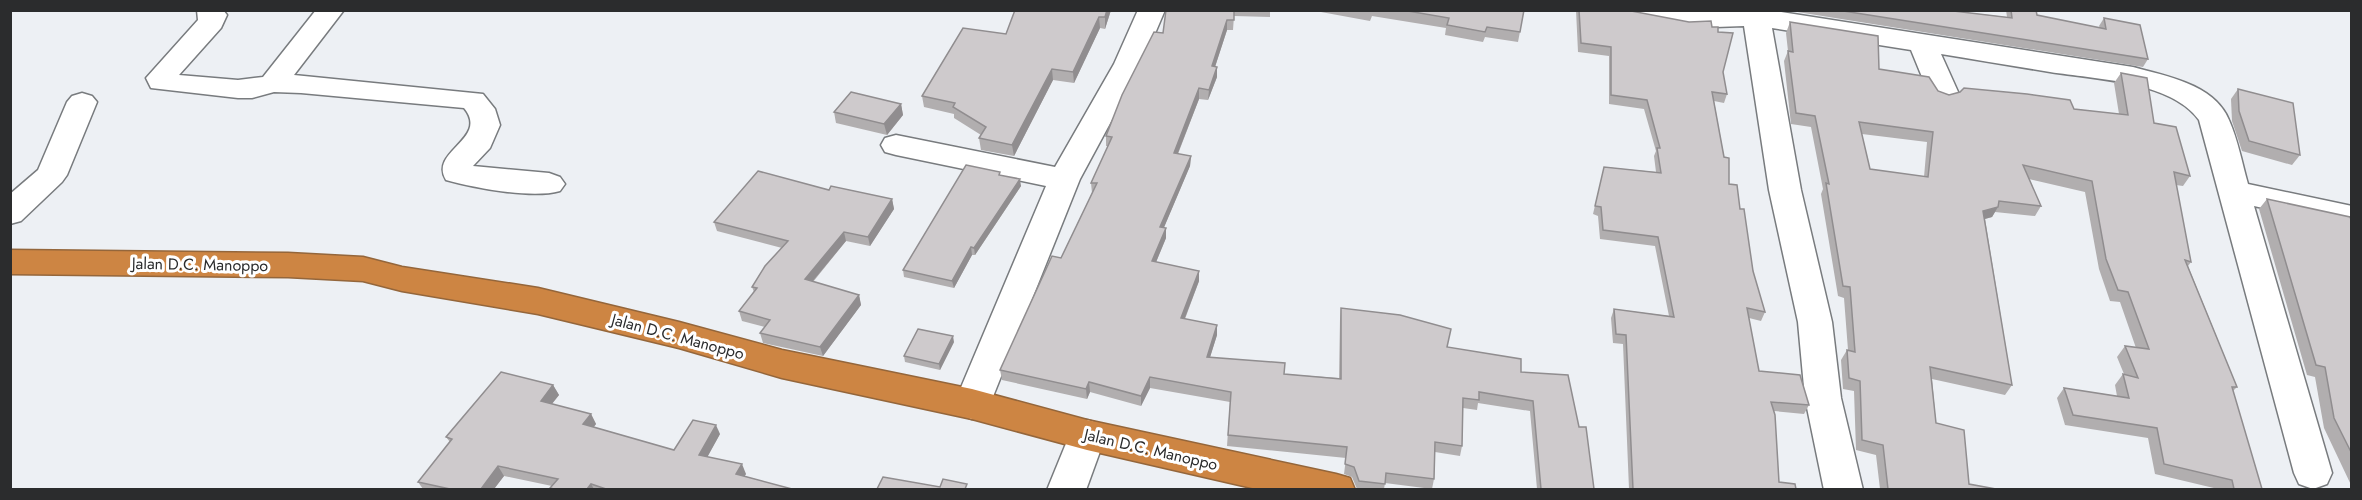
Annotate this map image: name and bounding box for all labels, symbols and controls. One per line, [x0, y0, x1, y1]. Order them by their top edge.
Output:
street label: Jalan D.C. Manoppo [130, 252, 269, 277]
street label: Jalan D.C. Manoppo [607, 307, 747, 365]
street label: Jalan D.C. Manoppo [1080, 422, 1220, 476]

